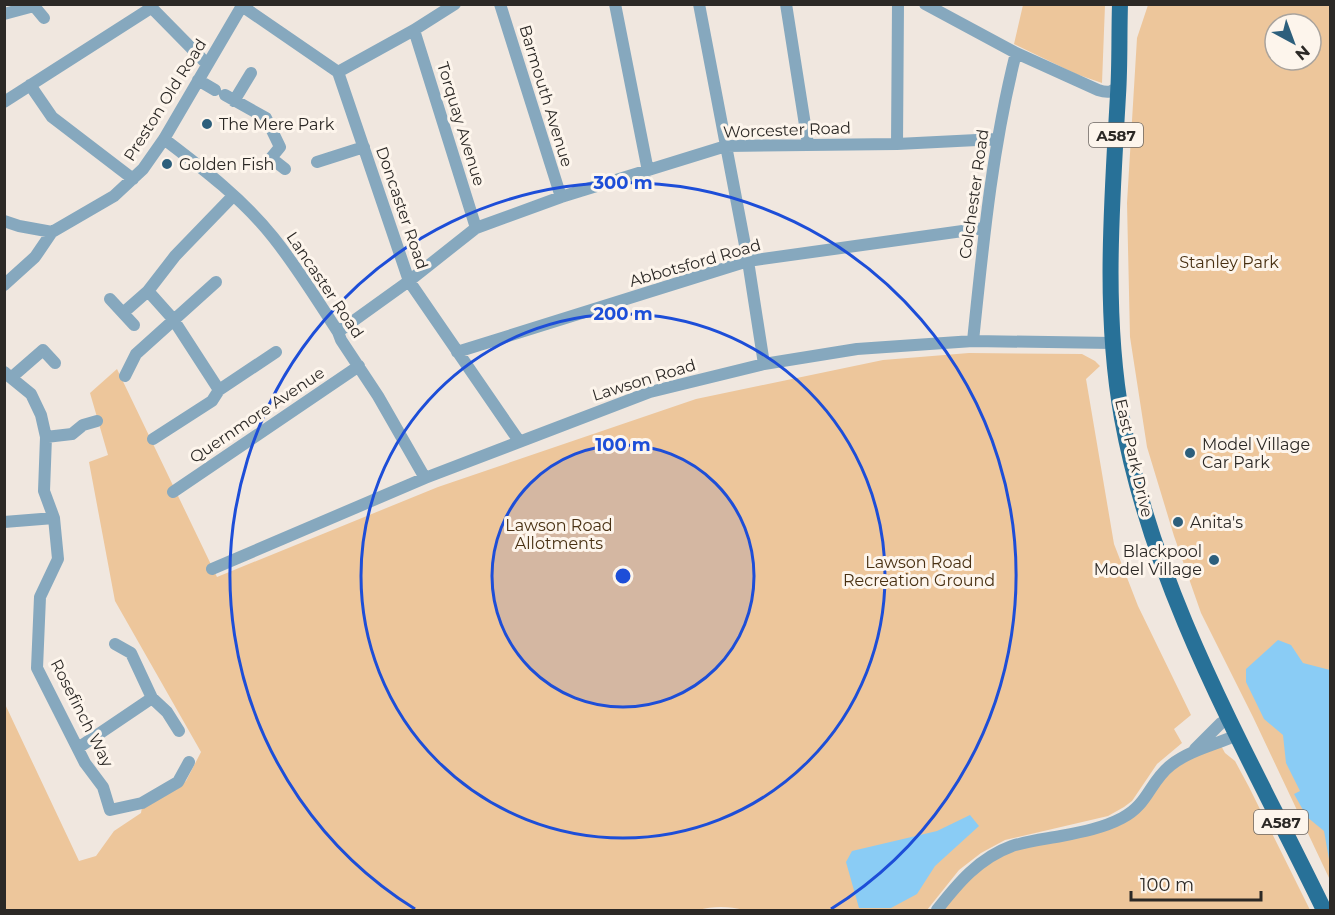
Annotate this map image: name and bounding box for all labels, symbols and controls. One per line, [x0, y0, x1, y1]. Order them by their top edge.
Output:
north arrow [1263, 12, 1323, 72]
street label: Barmouth Avenue [515, 23, 577, 169]
street label: Preston Old Road [120, 35, 210, 165]
text: N [1291, 42, 1314, 64]
street label: Torquay Avenue [433, 60, 489, 188]
place label: The Mere Park [219, 115, 335, 134]
marker: The Mere Park [200, 117, 214, 131]
street label: Worcester Road [723, 118, 851, 142]
road number: A587 [1089, 123, 1143, 147]
street label: Colchester Road [955, 128, 993, 260]
street label: Doncaster Road [372, 144, 432, 272]
place label: Golden Fish [179, 155, 274, 174]
marker: Golden Fish [160, 157, 174, 171]
text: 300 m [592, 172, 653, 194]
street label: Lancaster Road [282, 228, 368, 342]
street label: Abbotsford Road [627, 235, 763, 291]
park label: Stanley Park [1179, 253, 1279, 272]
text: 200 m [593, 303, 653, 325]
street label: Lawson Road [590, 355, 698, 405]
street label: Quernmore Avenue [186, 363, 328, 467]
street label: East Park Drive [1111, 397, 1157, 519]
text: 100 m [595, 434, 651, 456]
place label: Model Village Car Park [1202, 435, 1310, 472]
marker: Model Village Car Park [1183, 446, 1197, 460]
place label: Anita's [1190, 513, 1243, 532]
marker: Anita's [1171, 515, 1185, 529]
park label: Lawson Road Allotments [505, 516, 613, 553]
place label: Blackpool Model Village [1094, 542, 1202, 579]
park label: Lawson Road Recreation Ground [843, 553, 995, 590]
marker: Blackpool Model Village [1207, 553, 1221, 567]
centre of rings [613, 566, 633, 586]
street label: Rosefinch Way [47, 656, 117, 770]
road number: A587 [1254, 810, 1308, 834]
scale bar [1131, 864, 1262, 902]
text: 100 m [1140, 874, 1194, 896]

